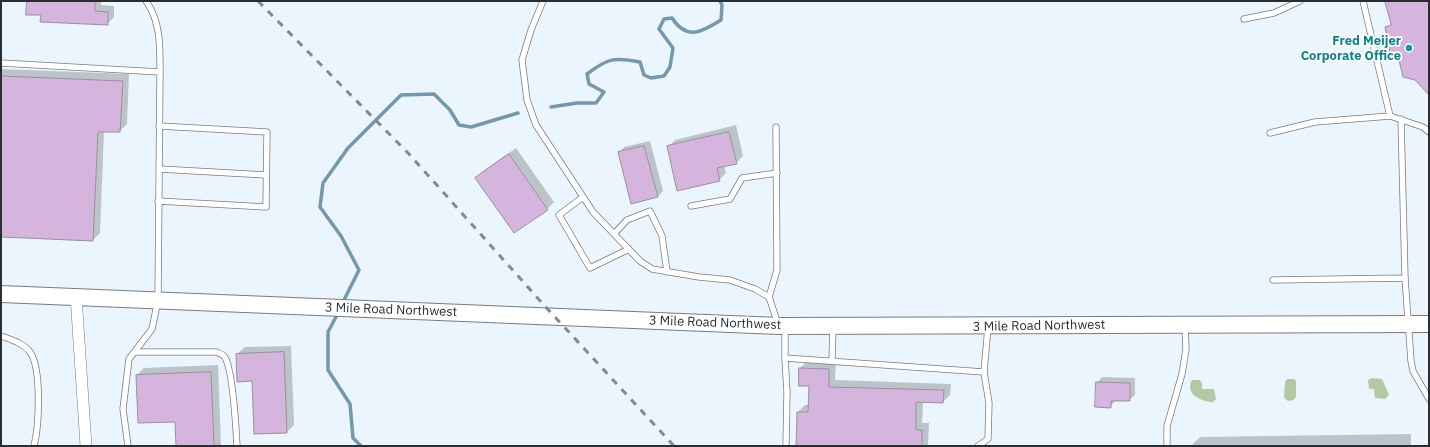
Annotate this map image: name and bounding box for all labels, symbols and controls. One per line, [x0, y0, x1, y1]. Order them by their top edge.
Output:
place label: Fred Meijer Corporate Office [1301, 33, 1401, 64]
marker: Fred Meijer Corporate Office [1404, 43, 1414, 53]
street label: 3 Mile Road Northwest [325, 300, 457, 320]
street label: 3 Mile Road Northwest [649, 313, 781, 333]
street label: 3 Mile Road Northwest [973, 317, 1105, 335]

